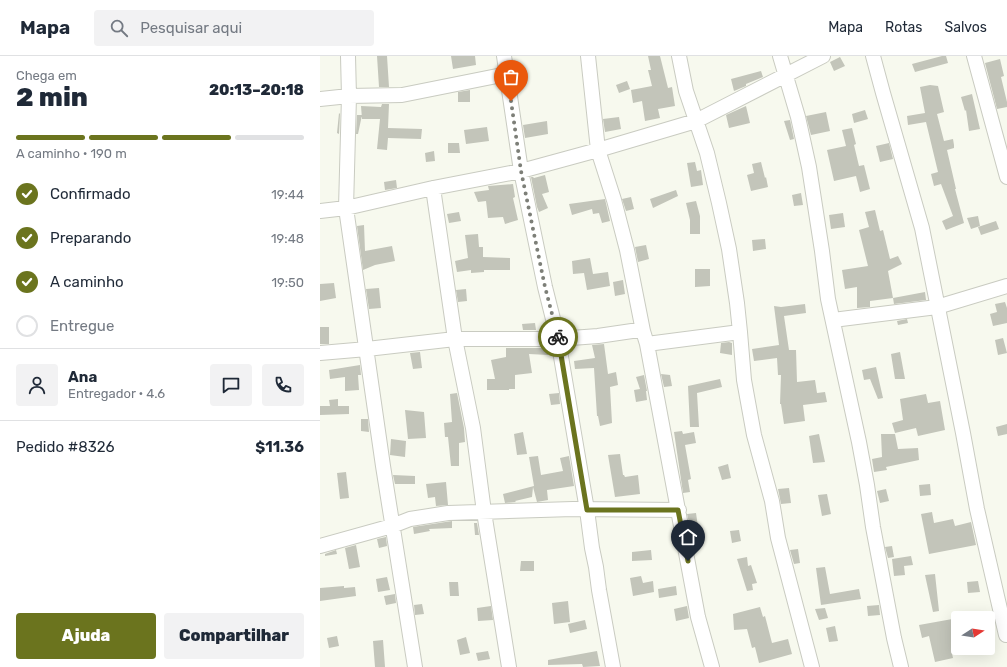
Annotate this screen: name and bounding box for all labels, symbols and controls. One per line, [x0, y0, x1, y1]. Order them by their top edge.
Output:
search box [94, 10, 374, 46]
text: Mapa [20, 16, 70, 39]
icon: search [108, 17, 130, 39]
text: Pesquisar aqui [140, 19, 242, 37]
text: Mapa [828, 19, 863, 36]
text: Rotas [885, 19, 922, 36]
text: Salvos [944, 19, 987, 36]
pin [494, 60, 528, 101]
icon: bag [500, 66, 522, 88]
text: Chega em [16, 68, 77, 83]
text: 20:13–20:18 [209, 81, 304, 99]
text: 2 min [16, 82, 88, 113]
text: A caminho · 190 m [16, 146, 127, 161]
icon: check [16, 183, 38, 205]
text: Confirmado [50, 185, 131, 203]
text: 19:44 [271, 187, 304, 202]
icon: check [16, 227, 38, 249]
text: Preparando [50, 229, 131, 247]
text: 19:48 [271, 231, 304, 246]
icon: check [16, 271, 38, 293]
text: A caminho [50, 273, 124, 291]
text: 19:50 [271, 275, 304, 290]
text: Entregue [50, 317, 114, 335]
courier [538, 317, 578, 357]
icon: bike [547, 326, 569, 348]
button: person [16, 364, 58, 406]
button: chat [210, 364, 252, 406]
button: phone [262, 364, 304, 406]
text: Ana [68, 368, 97, 386]
text: Entregador · 4.6 [68, 386, 165, 401]
text: Pedido #8326 [16, 438, 115, 456]
text: $11.36 [255, 438, 304, 456]
pin [671, 520, 705, 561]
icon: home [677, 526, 699, 548]
north arrow [951, 611, 995, 655]
map controls [951, 611, 995, 655]
button: Ajuda [16, 613, 156, 659]
button: Compartilhar [164, 613, 304, 659]

